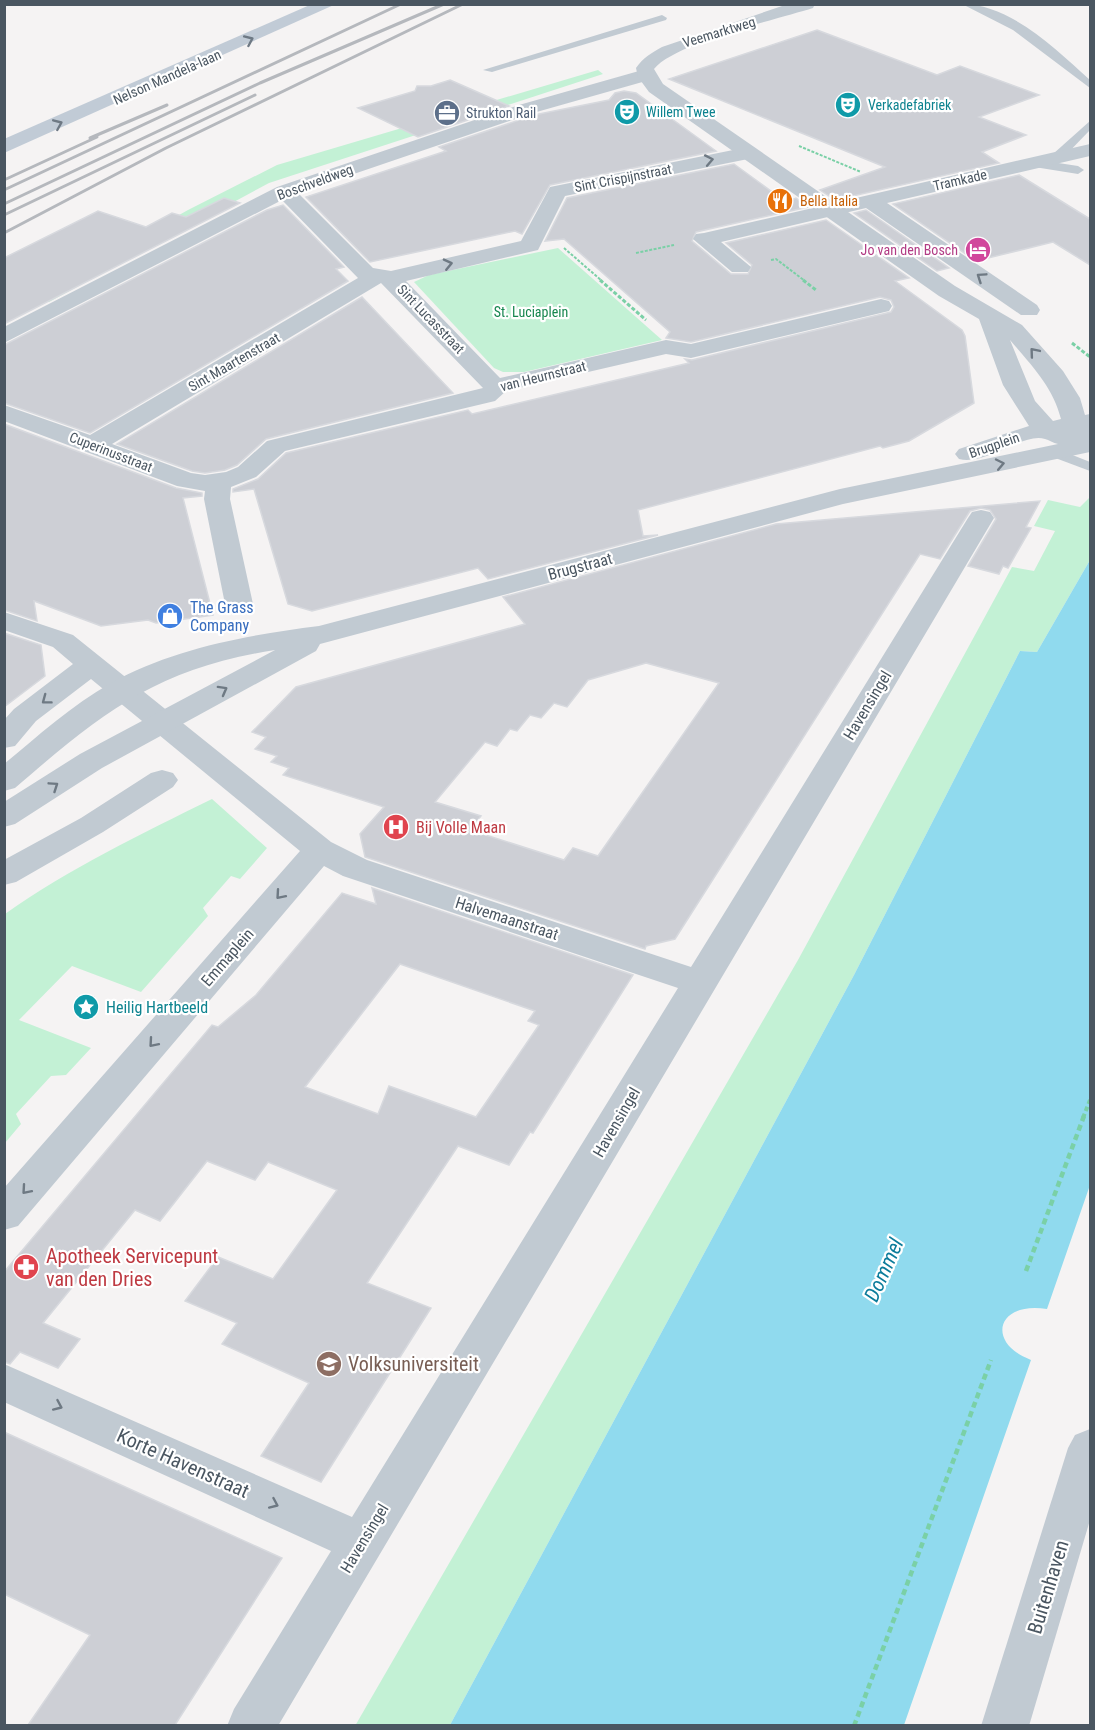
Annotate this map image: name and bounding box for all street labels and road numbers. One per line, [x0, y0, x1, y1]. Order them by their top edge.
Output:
street label: Veemarktweg [681, 13, 757, 51]
street label: Nelson Mandela-laan [111, 46, 223, 108]
street label: Boschveldweg [275, 161, 355, 203]
street label: Sint Crispijnstraat [573, 161, 673, 195]
street label: Tramkade [932, 166, 989, 194]
street label: Sint Lucasstraat [394, 281, 468, 357]
street label: Sint Maartenstraat [186, 329, 282, 395]
street label: van Heurnstraat [499, 358, 587, 394]
street label: Cuperinusstraat [67, 429, 155, 475]
street label: Brugplein [967, 429, 1021, 461]
street label: Brugstraat [546, 549, 615, 584]
street label: Havensingel [839, 667, 895, 743]
street label: Halvemaanstraat [453, 893, 561, 944]
street label: Emmaplein [197, 925, 258, 990]
street label: Havensingel [589, 1084, 644, 1160]
street label: Korte Havenstraat [113, 1423, 253, 1503]
street label: Havensingel [336, 1500, 392, 1576]
street label: Buitenhaven [1022, 1537, 1074, 1637]

